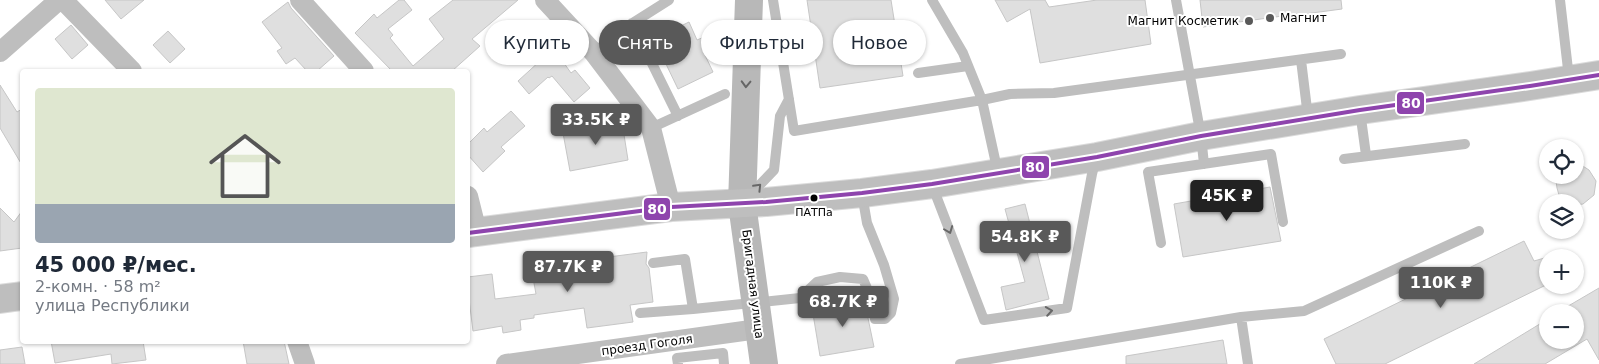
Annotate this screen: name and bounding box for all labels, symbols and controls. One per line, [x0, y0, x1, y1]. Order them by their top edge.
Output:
place label: Магнит [1280, 11, 1327, 25]
marker: Магнит [1264, 12, 1276, 24]
place label: Магнит Косметик [1128, 14, 1239, 28]
marker: Магнит Косметик [1243, 15, 1255, 27]
chip: Купить [485, 20, 589, 65]
chip: Снять [599, 20, 691, 65]
chip: Фильтры [701, 20, 823, 65]
chip: Новое [833, 20, 926, 65]
one-way arrow [741, 80, 751, 88]
line badge: 80 [1396, 91, 1425, 115]
text: 80 [1401, 95, 1421, 111]
pin: 33.5K ₽ [550, 104, 642, 146]
text: 33.5K ₽ [562, 110, 630, 129]
icon: home [200, 121, 290, 211]
map controls [1539, 139, 1584, 349]
button: locate [1539, 139, 1584, 184]
line badge: 80 [1021, 155, 1050, 179]
text: 80 [1025, 159, 1045, 175]
pin: 45K ₽ [1192, 180, 1262, 222]
one-way arrow [752, 184, 761, 193]
text: 45K ₽ [1201, 186, 1253, 205]
marker: ПАТПа [809, 193, 819, 203]
button: layers [1539, 194, 1584, 239]
line badge: 80 [643, 197, 671, 221]
text: 80 [647, 201, 667, 217]
place label: ПАТПа [795, 206, 833, 219]
pin: 54.8K ₽ [979, 220, 1071, 263]
one-way arrow [944, 225, 954, 233]
text: 54.8K ₽ [991, 227, 1059, 246]
street label: Бригадная улица [739, 229, 767, 339]
button: + [1539, 249, 1584, 294]
pin: 87.7K ₽ [522, 250, 614, 293]
text: 45 000 ₽/мес. [35, 253, 197, 277]
text: 87.7K ₽ [534, 257, 602, 276]
pin: 110K ₽ [1400, 266, 1482, 309]
text: 110K ₽ [1410, 273, 1472, 292]
text: 2-комн. · 58 m² [35, 277, 161, 296]
pin: 68.7K ₽ [797, 286, 889, 328]
text: 68.7K ₽ [809, 292, 877, 311]
text: улица Республики [35, 296, 190, 315]
button: − [1539, 304, 1584, 349]
one-way arrow [1045, 306, 1053, 316]
street label: проезд Гоголя [601, 332, 693, 358]

